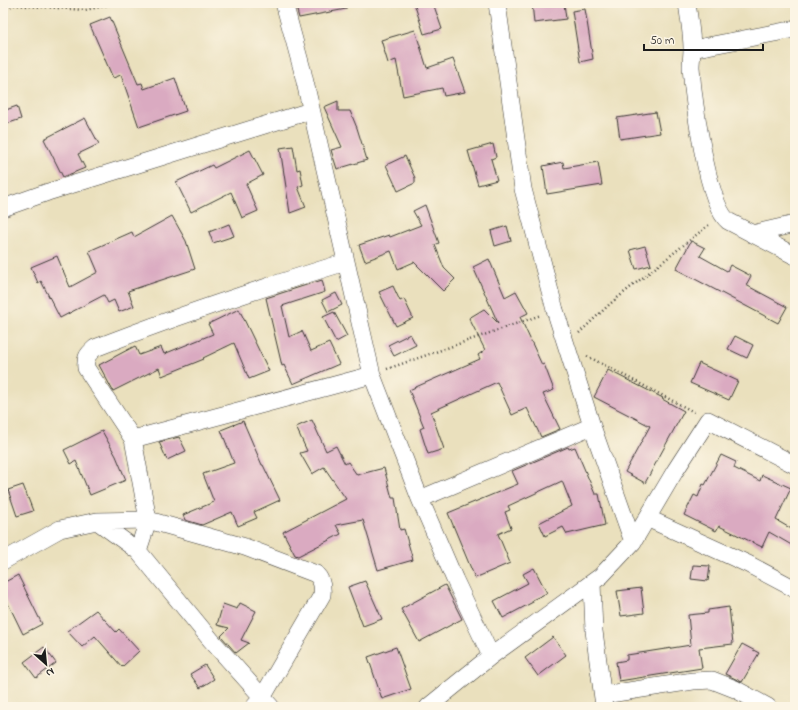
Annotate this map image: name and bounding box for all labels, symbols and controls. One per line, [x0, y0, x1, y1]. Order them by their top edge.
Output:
scale bar [644, 26, 763, 52]
text: 50 m [650, 32, 674, 50]
north arrow [26, 644, 66, 684]
text: N [43, 663, 57, 681]

